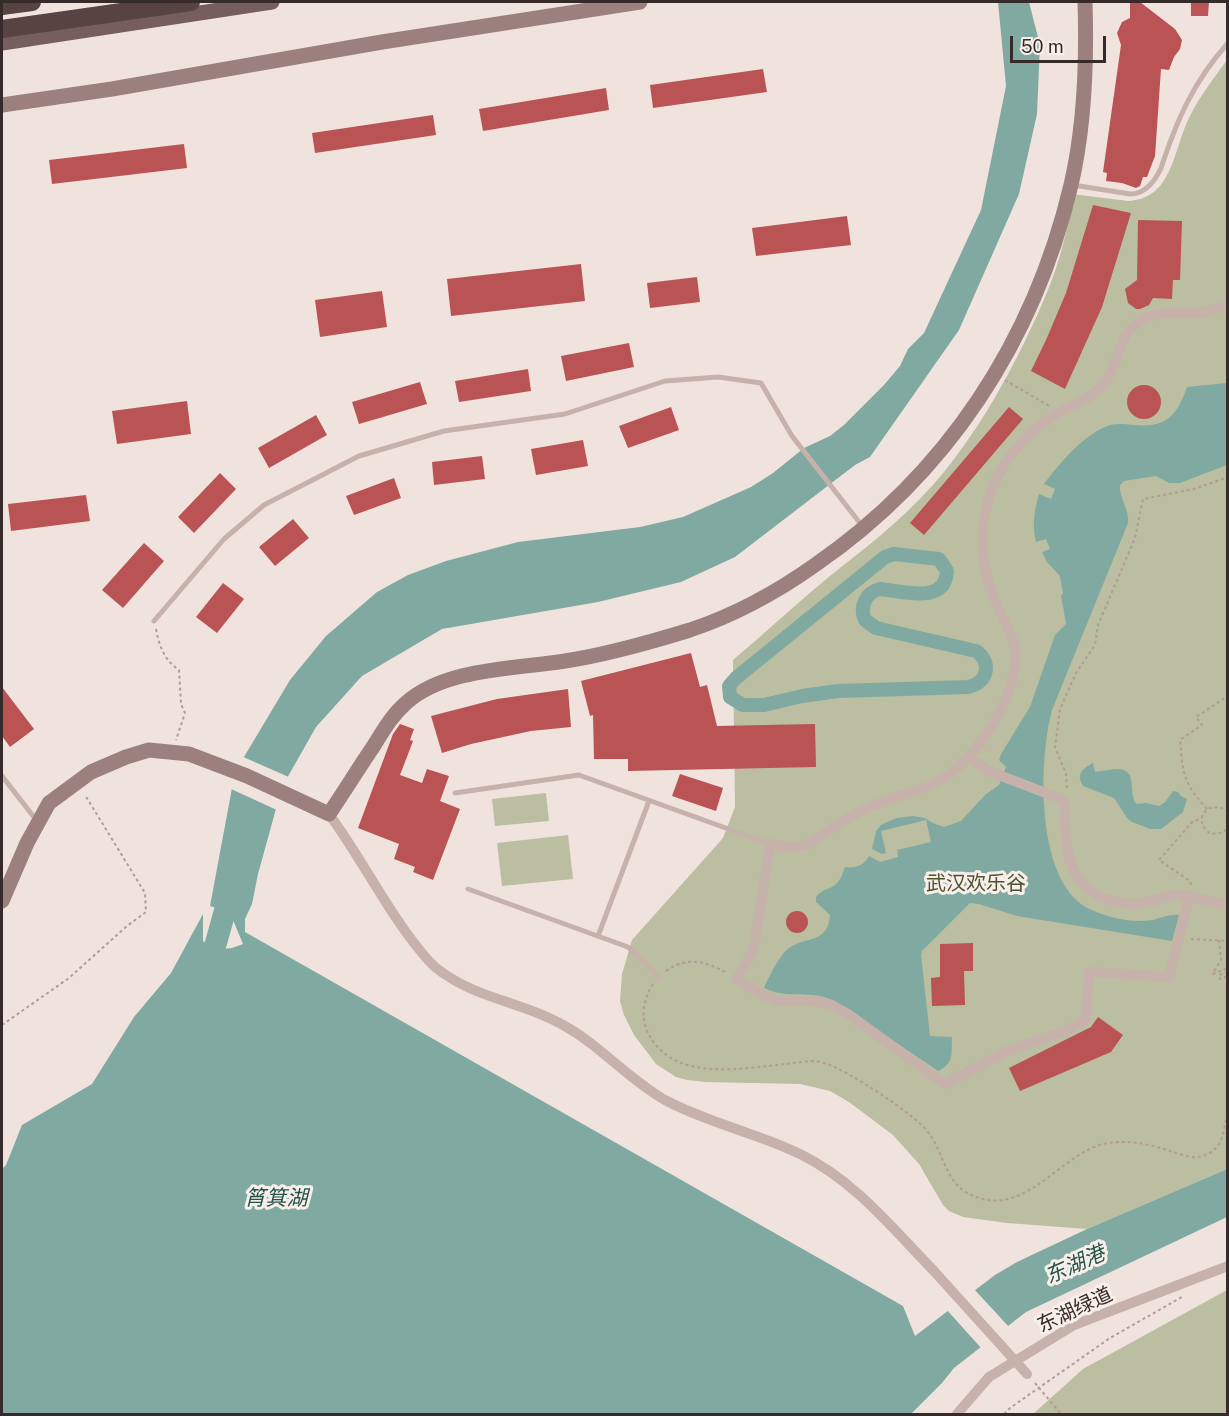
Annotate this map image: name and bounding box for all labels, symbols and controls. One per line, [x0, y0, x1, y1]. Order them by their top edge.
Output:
scale bar [1013, 24, 1109, 62]
text: 50 m [1021, 36, 1064, 57]
park label: 武汉欢乐谷 [926, 872, 1026, 896]
water label: 筲箕湖 [245, 1186, 307, 1212]
water label: 东湖港 [1041, 1241, 1109, 1289]
street label: 东湖绿道 [1034, 1282, 1116, 1338]

